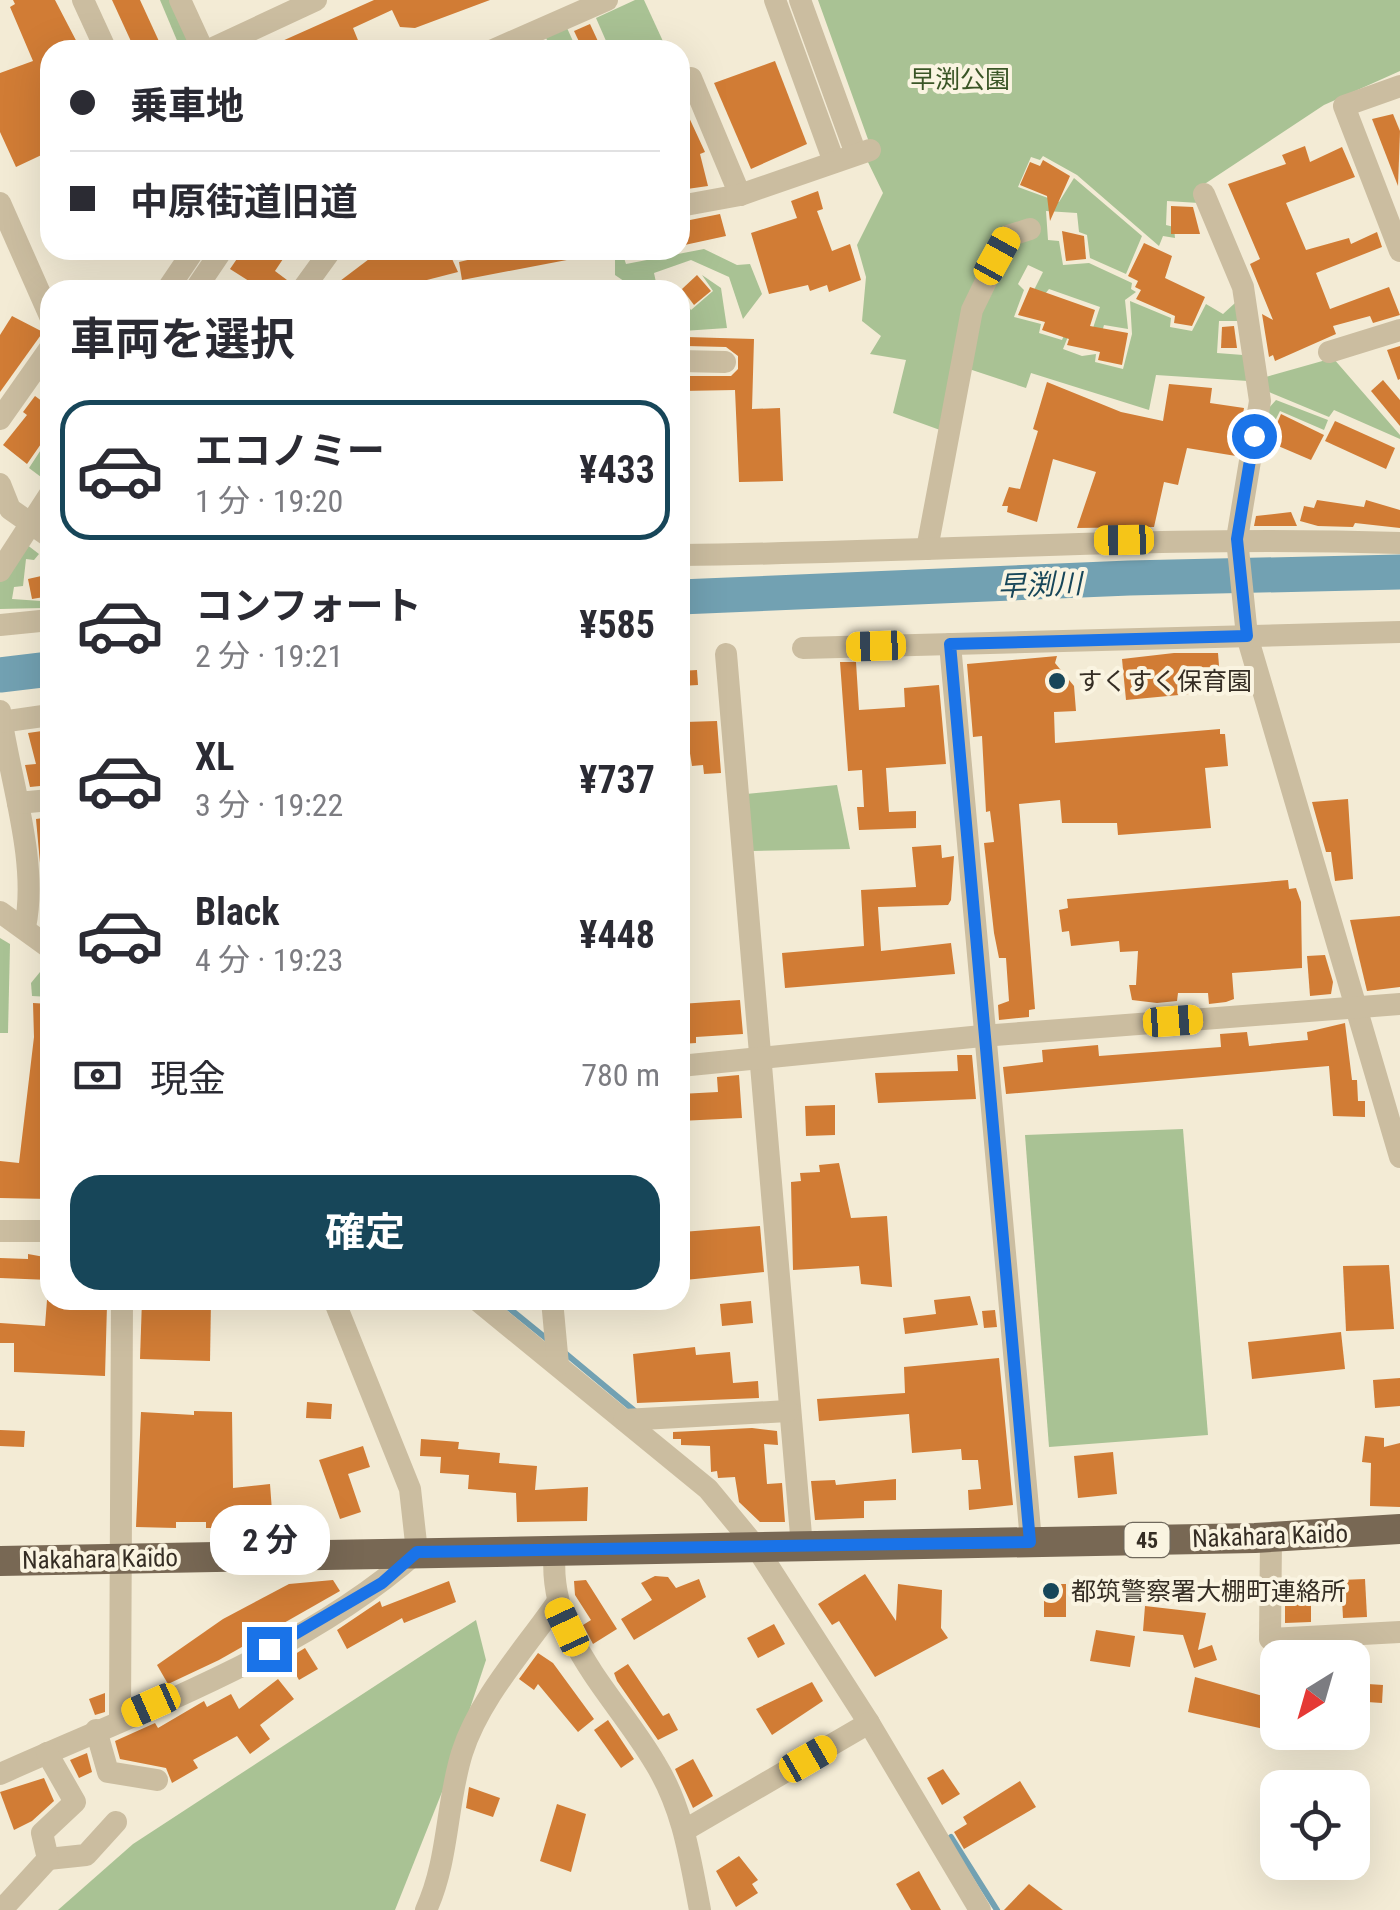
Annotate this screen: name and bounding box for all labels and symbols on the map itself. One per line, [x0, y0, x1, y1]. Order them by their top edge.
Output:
park label: 早渕公園 [910, 65, 1010, 94]
car [969, 222, 1025, 290]
route start [1232, 414, 1277, 459]
car [1094, 524, 1154, 556]
water label: 早渕川 [997, 567, 1086, 603]
car [845, 630, 907, 662]
place label: すくすく保育園 [1077, 667, 1252, 696]
marker: すくすく保育園 [1046, 670, 1068, 692]
car [1142, 1004, 1204, 1038]
callout: 2 分 [209, 1504, 329, 1574]
street label: Nakahara Kaido [1192, 1519, 1348, 1553]
road number: 45 [1124, 1523, 1170, 1557]
street label: Nakahara Kaido [22, 1543, 178, 1575]
place label: 都筑警察署大棚町連絡所 [1071, 1577, 1346, 1606]
marker: 都筑警察署大棚町連絡所 [1040, 1580, 1062, 1602]
car [541, 1593, 593, 1661]
route end [247, 1627, 292, 1672]
north arrow [1260, 1640, 1370, 1750]
car [117, 1679, 185, 1731]
car [775, 1731, 841, 1787]

